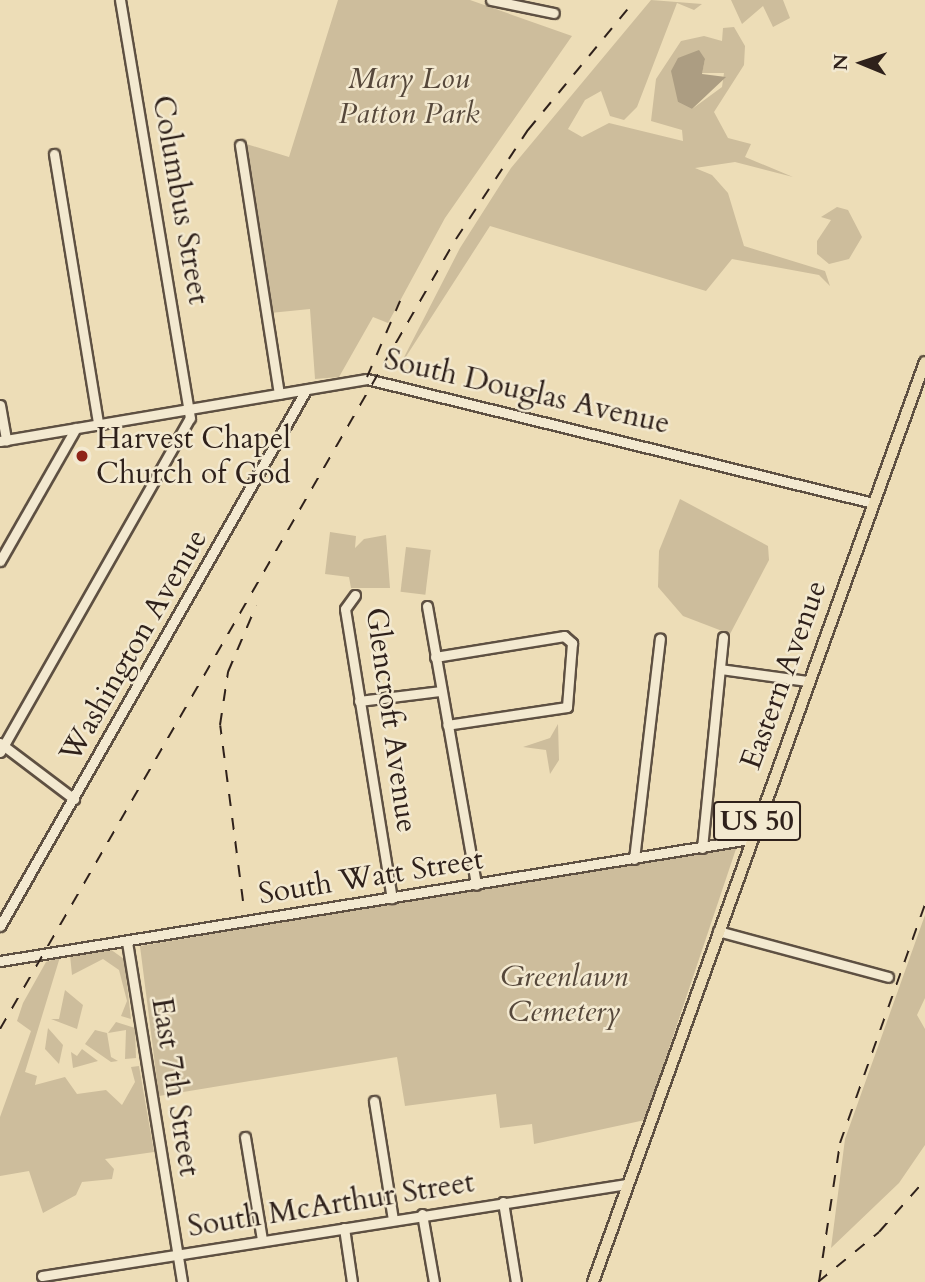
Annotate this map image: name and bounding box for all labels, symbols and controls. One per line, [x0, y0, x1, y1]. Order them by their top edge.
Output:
north arrow [827, 28, 897, 98]
text: N [828, 54, 854, 71]
park label: Mary Lou Patton Park [338, 61, 480, 132]
street label: Columbus Street [144, 93, 216, 307]
street label: South Douglas Avenue [381, 342, 673, 442]
place label: Harvest Chapel Church of God [96, 421, 291, 491]
marker: Harvest Chapel Church of God [74, 448, 90, 464]
street label: Washington Avenue [53, 523, 215, 769]
street label: Eastern Avenue [733, 576, 835, 774]
street label: Glencroft Avenue [357, 605, 425, 835]
road number: US 50 [712, 796, 802, 846]
street label: South Watt Street [256, 841, 486, 913]
park label: Greenlawn Cemetery [500, 959, 628, 1030]
street label: East 7th Street [143, 995, 207, 1179]
street label: South McArthur Street [185, 1165, 477, 1245]

